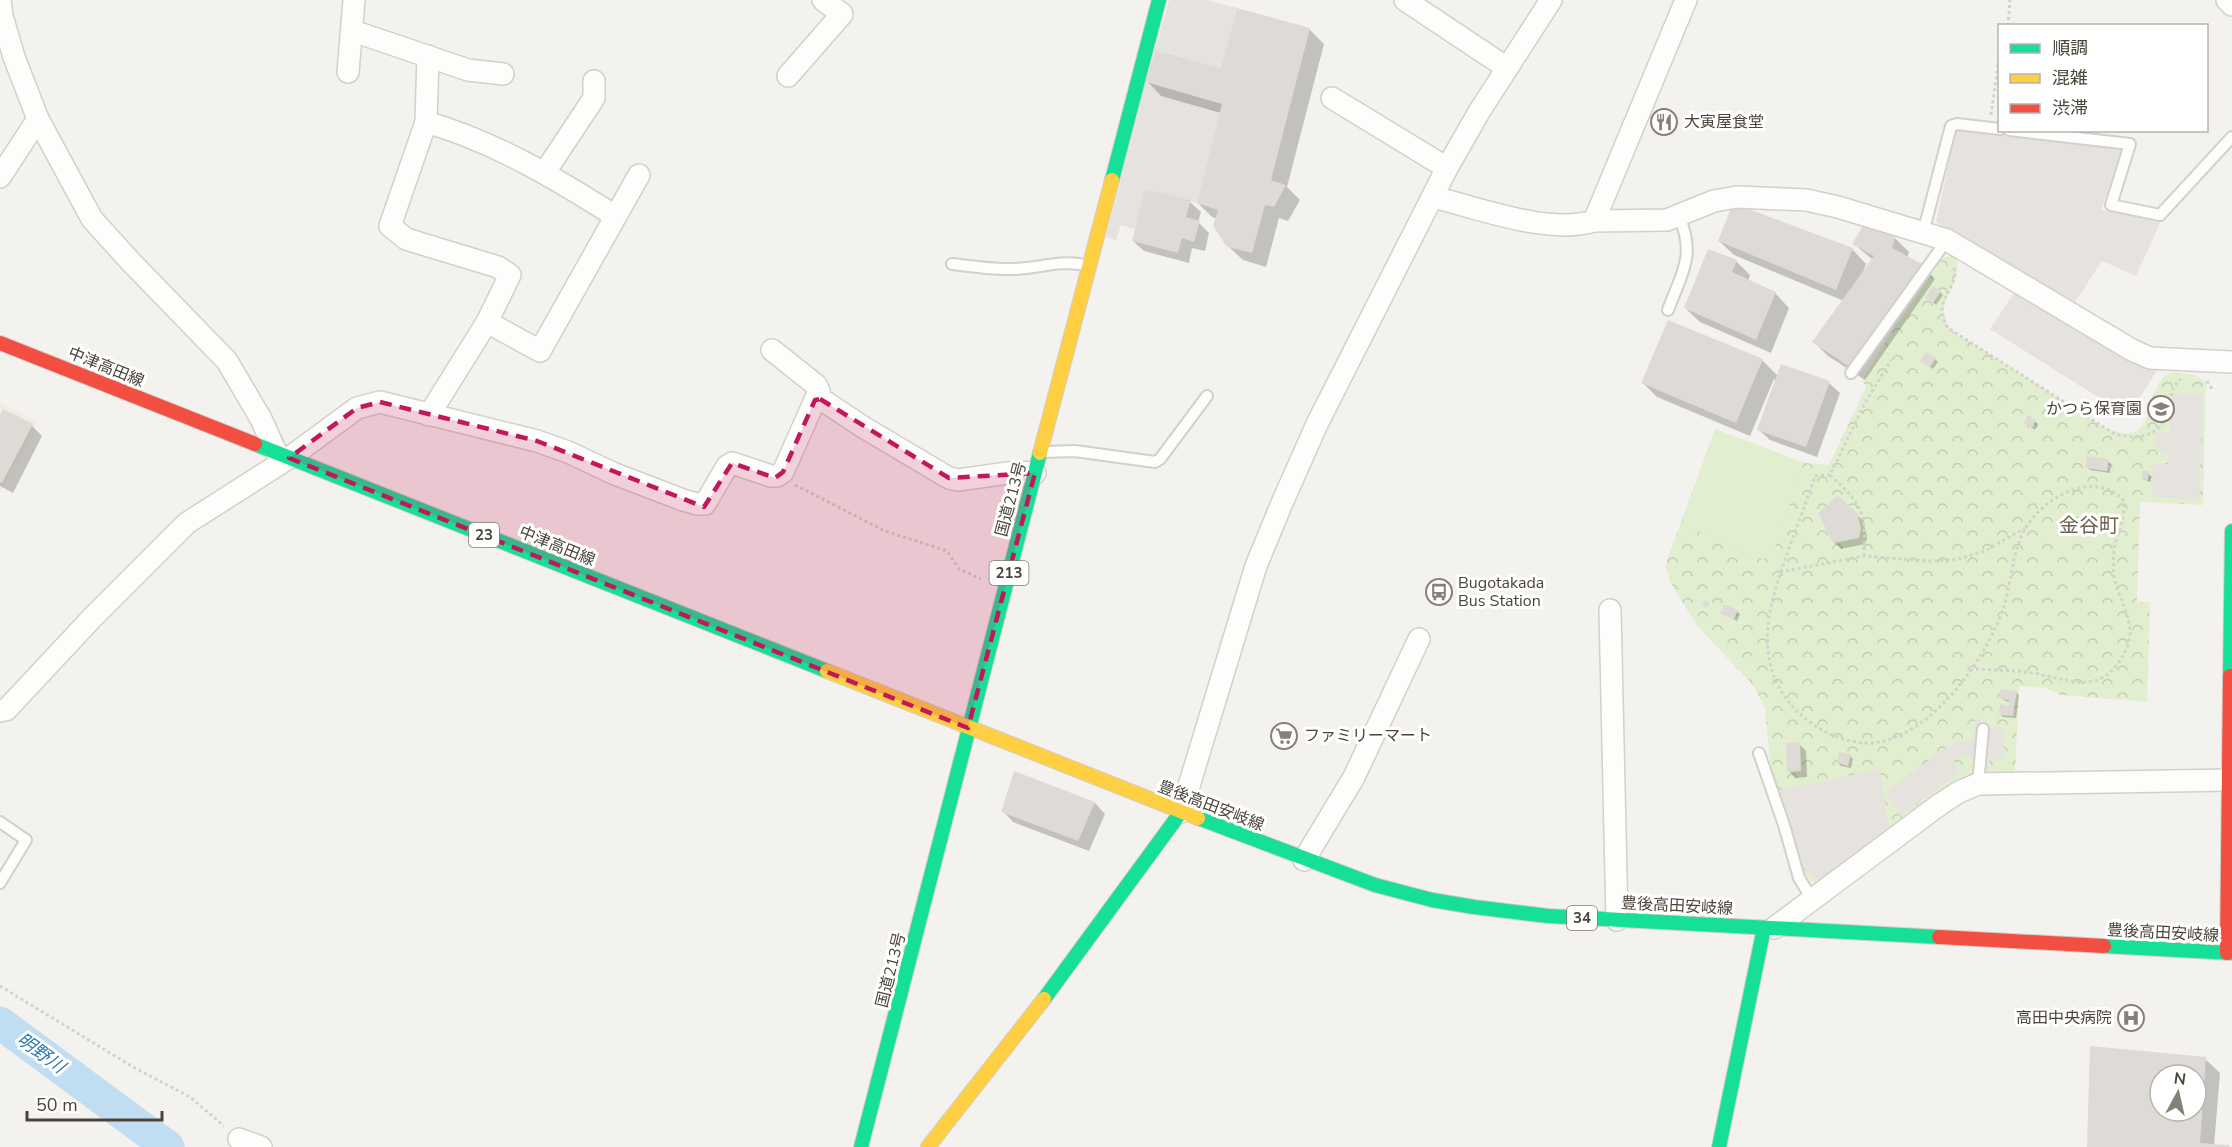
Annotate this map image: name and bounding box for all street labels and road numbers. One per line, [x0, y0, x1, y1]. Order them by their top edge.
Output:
street label: 中津高田線 [65, 342, 147, 392]
street label: 国道213号 [990, 459, 1032, 539]
street label: 中津高田線 [516, 521, 598, 571]
road number: 23 [469, 523, 499, 547]
road number: 213 [990, 561, 1028, 585]
street label: 豊後高田安岐線 [1155, 776, 1267, 836]
street label: 豊後高田安岐線 [1620, 892, 1734, 920]
road number: 34 [1567, 906, 1597, 930]
street label: 豊後高田安岐線 [2106, 919, 2220, 947]
street label: 国道213号 [871, 930, 911, 1010]

